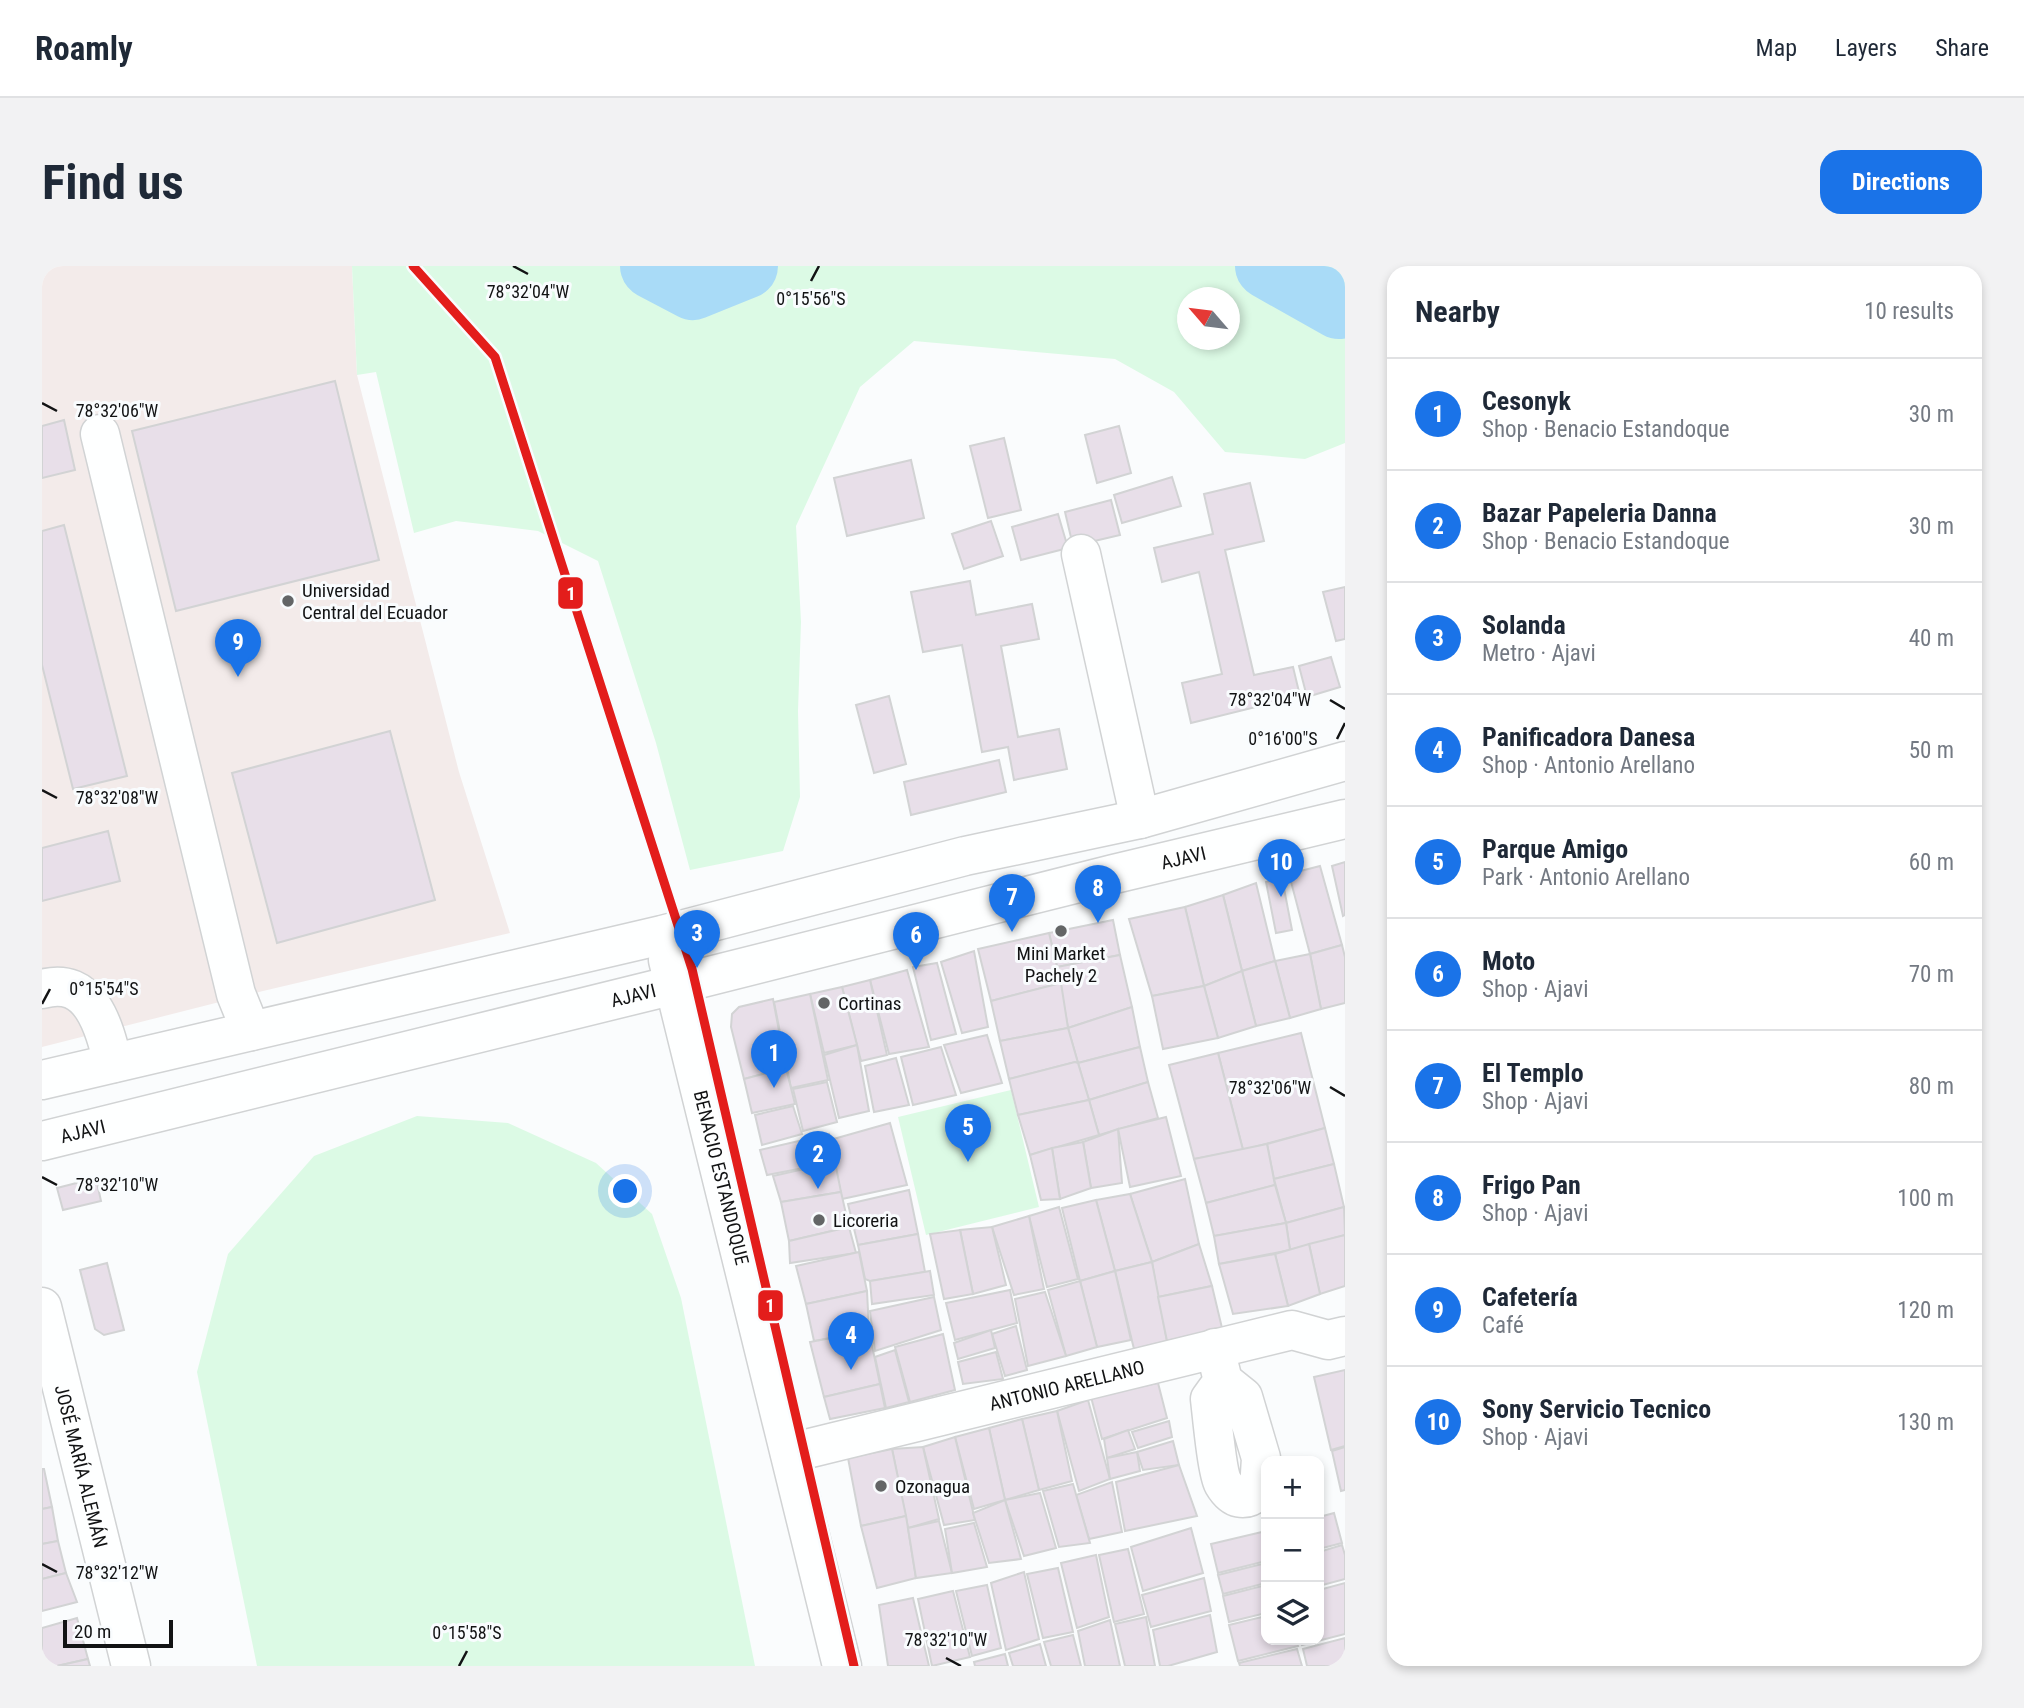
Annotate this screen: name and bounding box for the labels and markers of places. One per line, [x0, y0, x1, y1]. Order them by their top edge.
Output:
place label: Universidad Central del Ecuador [302, 579, 448, 624]
marker: Universidad Central del Ecuador [280, 593, 296, 609]
pin: 9 [215, 619, 261, 677]
pin: 10 [1258, 839, 1304, 897]
pin: 8 [1075, 865, 1121, 923]
pin: 7 [989, 874, 1035, 932]
pin: 3 [674, 910, 720, 968]
pin: 6 [893, 912, 939, 970]
marker: Mini Market Pachely 2 [1053, 923, 1069, 939]
place label: Mini Market Pachely 2 [1017, 942, 1105, 987]
place label: Cortinas [838, 992, 902, 1015]
marker: Cortinas [816, 995, 832, 1011]
pin: 1 [751, 1030, 797, 1088]
pin: 5 [945, 1104, 991, 1162]
pin: 2 [795, 1131, 841, 1189]
place label: Licoreria [833, 1209, 898, 1232]
marker: Licoreria [811, 1212, 827, 1228]
pin: 4 [828, 1312, 874, 1370]
place label: Ozonagua [895, 1475, 970, 1498]
marker: Ozonagua [873, 1478, 889, 1494]

